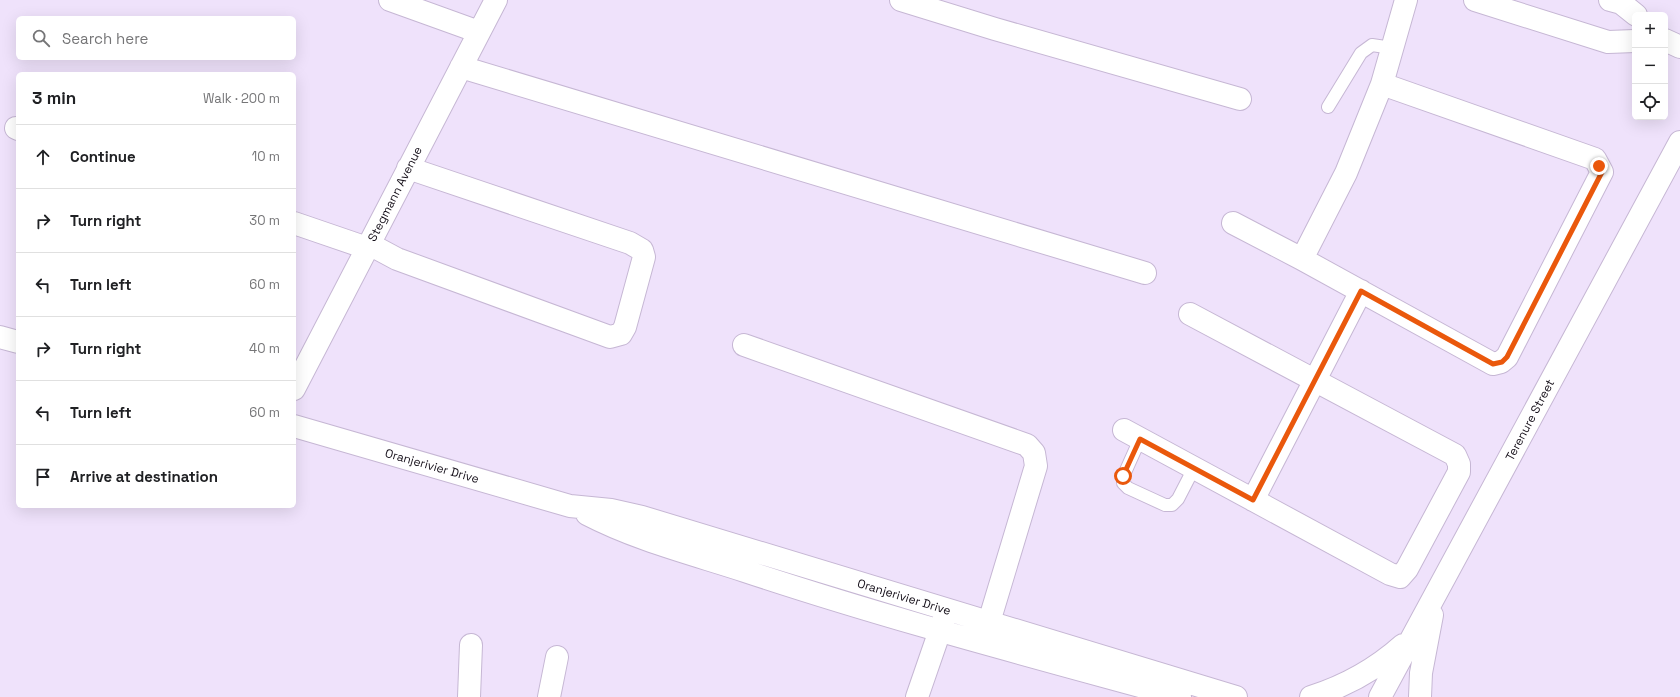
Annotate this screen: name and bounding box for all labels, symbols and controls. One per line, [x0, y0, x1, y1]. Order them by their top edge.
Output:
map controls [1632, 12, 1668, 120]
button: + [1632, 12, 1668, 48]
search box [16, 16, 296, 60]
icon: search [30, 27, 52, 49]
text: Search here [62, 29, 148, 48]
button: − [1632, 48, 1668, 84]
button: locate [1632, 84, 1668, 120]
text: 3 min [32, 87, 76, 109]
text: Walk · 200 m [203, 90, 280, 107]
street label: Stegmann Avenue [364, 144, 426, 244]
icon: ahead [32, 146, 54, 168]
text: Continue [70, 147, 136, 166]
text: 10 m [252, 148, 280, 165]
route end [1590, 157, 1608, 175]
icon: right [32, 210, 54, 232]
text: Turn right [70, 211, 141, 230]
text: 30 m [249, 212, 280, 229]
icon: left [32, 274, 54, 296]
text: Turn left [70, 275, 132, 294]
text: 60 m [249, 276, 280, 293]
icon: right [32, 338, 54, 360]
text: Turn right [70, 339, 141, 358]
text: 40 m [249, 340, 280, 357]
street label: Terenure Street [1502, 376, 1558, 464]
icon: left [32, 402, 54, 424]
text: Turn left [70, 403, 132, 422]
text: 60 m [249, 404, 280, 421]
street label: Oranjerivier Drive [383, 445, 481, 487]
icon: arrive [32, 466, 54, 488]
text: Arrive at destination [70, 467, 218, 486]
route start [1114, 467, 1132, 485]
street label: Oranjerivier Drive [855, 575, 953, 619]

